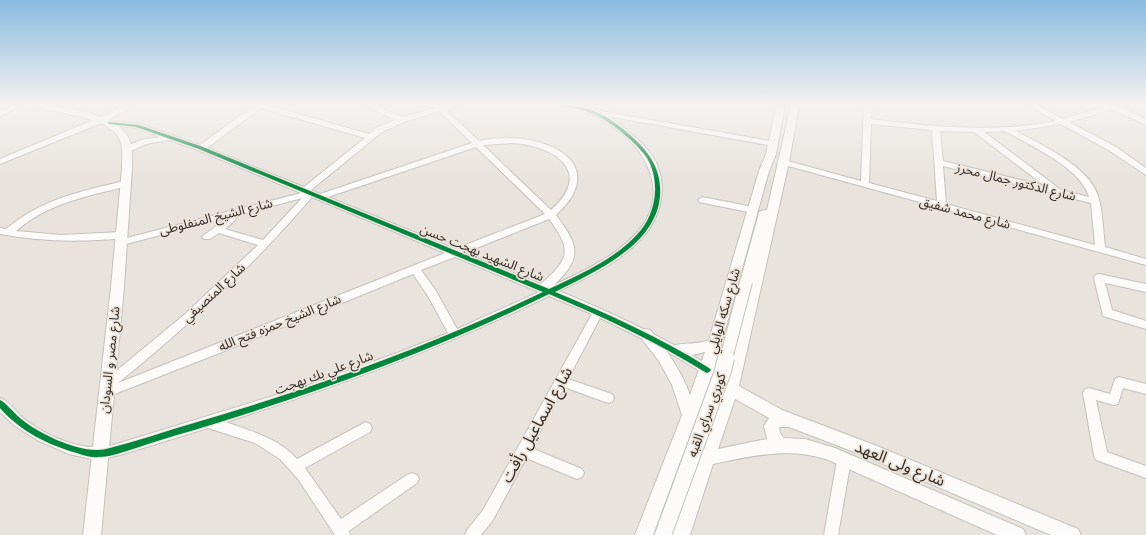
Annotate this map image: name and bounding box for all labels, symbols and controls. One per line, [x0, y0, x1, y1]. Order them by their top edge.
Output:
street label: شارع الدكتور جمال محرز [953, 159, 1078, 207]
street label: شارع محمد شفيق [917, 193, 1012, 235]
street label: شارع الشيخ المنفلوطى [158, 195, 275, 241]
street label: شارع الشهيد بهجت حسن [417, 221, 546, 287]
street label: شارع المنصيفي [179, 260, 250, 328]
street label: شارع سكه الوايلي [704, 266, 746, 356]
street label: شارع الشيخ حمزه فتح الله [216, 291, 344, 357]
street label: شارع مصر و السودان [96, 306, 126, 414]
street label: شارع علي بك بهجت [273, 348, 376, 400]
street label: شارع اسماعيل رأفت [497, 364, 579, 487]
street label: كوبري سراي القبه [684, 370, 732, 460]
street label: شارع ولى العهد [851, 437, 948, 493]

